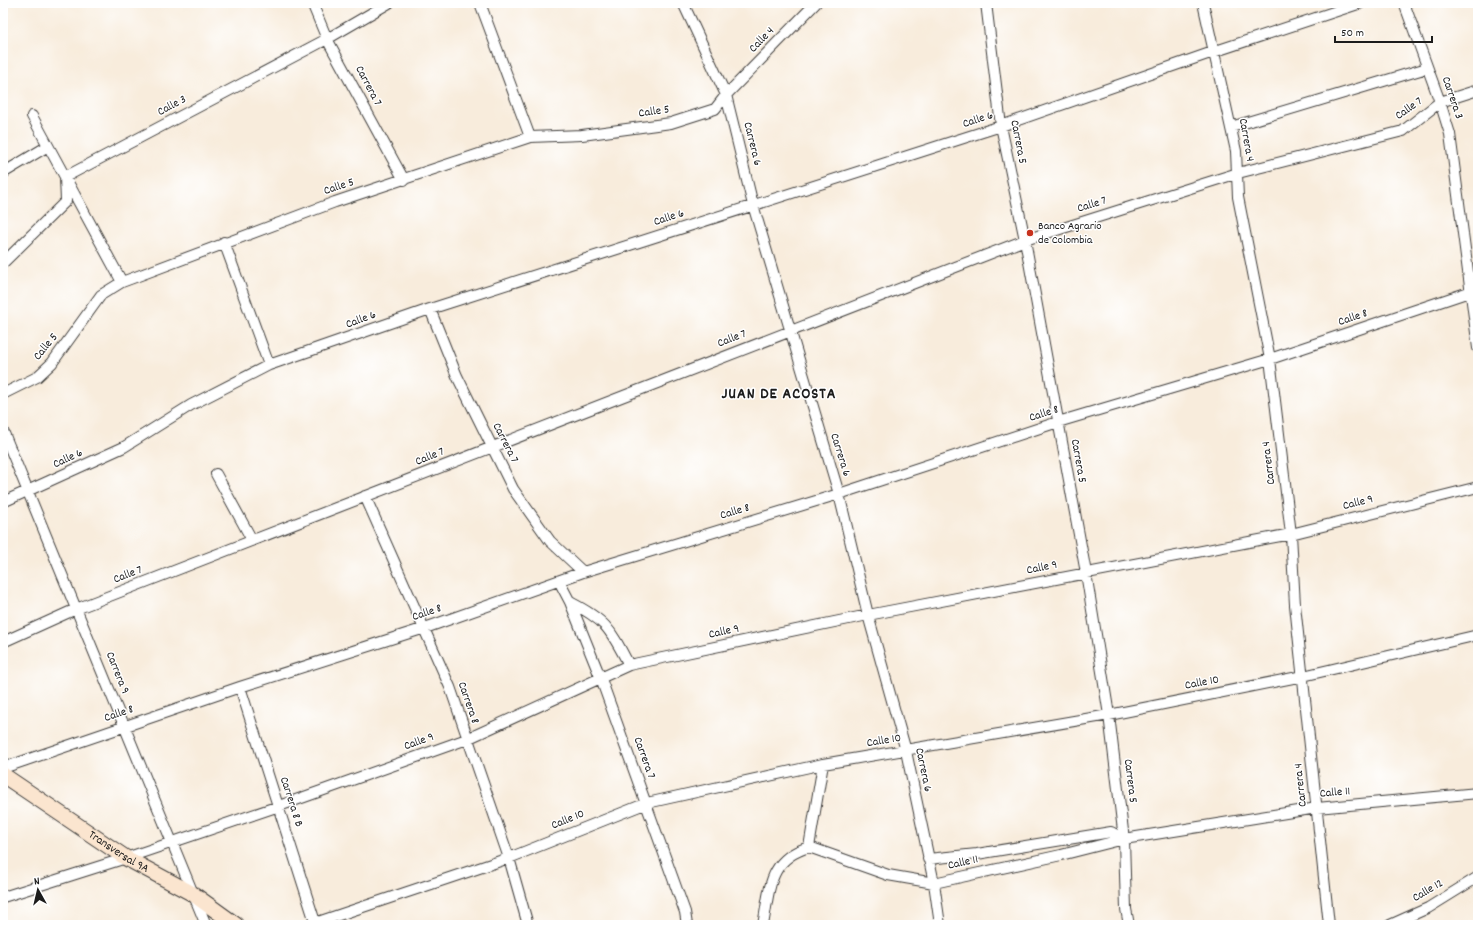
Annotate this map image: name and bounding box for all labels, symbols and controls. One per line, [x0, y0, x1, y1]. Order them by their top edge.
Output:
scale bar [1335, 18, 1432, 44]
street label: Calle 4 [745, 23, 779, 57]
text: 50 m [1341, 25, 1364, 42]
street label: Carrera 7 [350, 63, 386, 109]
street label: Carrera 3 [1437, 74, 1467, 122]
street label: Calle 3 [154, 91, 190, 121]
street label: Calle 7 [1392, 93, 1426, 125]
street label: Calle 5 [638, 101, 670, 123]
street label: Calle 6 [961, 107, 996, 133]
street label: Carrera 4 [1234, 117, 1258, 163]
street label: Carrera 5 [1005, 119, 1031, 165]
street label: Carrera 6 [738, 120, 766, 168]
street label: Calle 5 [322, 174, 356, 200]
street label: Calle 7 [1075, 192, 1109, 218]
street label: Calle 6 [652, 205, 687, 231]
place label: Banco Agrario de Colombia [1038, 218, 1102, 249]
marker: Banco Agrario de Colombia [1025, 228, 1035, 238]
street label: Calle 8 [1336, 305, 1370, 331]
street label: Calle 6 [343, 307, 379, 333]
street label: Calle 7 [715, 326, 749, 352]
street label: Calle 5 [30, 330, 62, 364]
district label: JUAN DE ACOSTA [721, 383, 837, 406]
street label: Calle 8 [1027, 401, 1061, 427]
street label: Carrera 7 [488, 420, 523, 466]
street label: Carrera 6 [825, 431, 855, 479]
street label: Carrera 5 [1066, 438, 1090, 484]
street label: Carrera 4 [1258, 440, 1280, 486]
street label: Calle 7 [413, 443, 447, 470]
street label: Calle 6 [50, 445, 86, 473]
street label: Calle 9 [1341, 491, 1375, 515]
street label: Calle 8 [718, 499, 752, 525]
street label: Calle 9 [1025, 557, 1059, 579]
street label: Calle 7 [111, 562, 145, 588]
street label: Calle 8 [410, 600, 444, 626]
street label: Calle 9 [707, 620, 741, 644]
street label: Carrera 9 [101, 649, 133, 697]
street label: Calle 10 [1183, 671, 1221, 695]
street label: Carrera 8 [453, 680, 483, 726]
street label: Calle 8 [102, 701, 136, 727]
street label: Calle 9 [402, 729, 436, 755]
street label: Calle 10 [866, 730, 902, 752]
street label: Carrera 7 [629, 735, 660, 782]
street label: Carrera 6 [910, 746, 936, 794]
street label: Carrera 5 [1119, 758, 1141, 804]
street label: Carrera 4 [1290, 762, 1312, 808]
street label: Carrera 8 B [275, 775, 307, 830]
street label: Calle 11 [1319, 783, 1351, 803]
street label: Calle 10 [549, 806, 587, 834]
street label: Transversal 9A [85, 827, 152, 877]
street label: Calle 11 [946, 851, 980, 875]
north arrow [18, 870, 58, 910]
text: N [33, 874, 41, 890]
street label: Calle 12 [1409, 875, 1447, 907]

